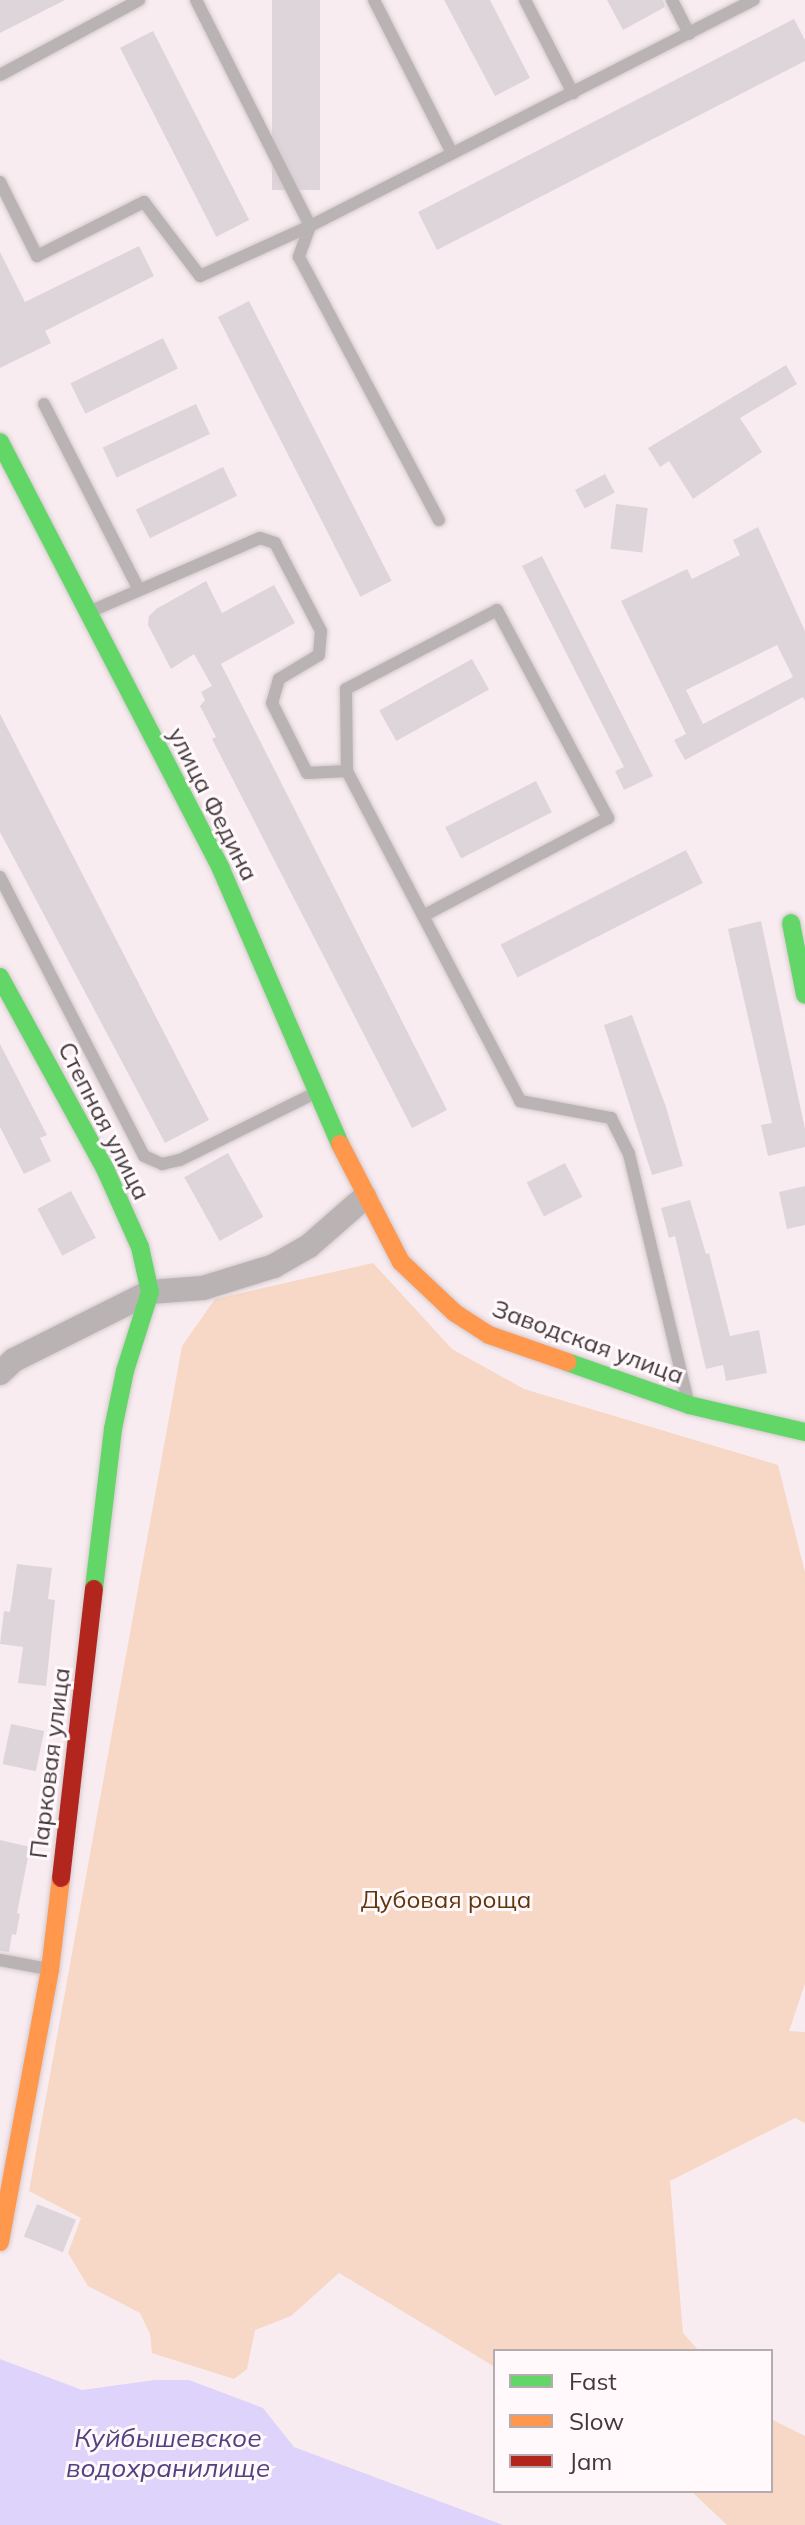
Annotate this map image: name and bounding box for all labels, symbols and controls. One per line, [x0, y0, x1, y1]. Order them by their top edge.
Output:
street label: улица Федина [162, 723, 264, 885]
street label: Степная улица [52, 1037, 156, 1205]
street label: Заводская улица [489, 1294, 687, 1390]
street label: Парковая улица [24, 1666, 76, 1860]
park label: Дубовая роща [361, 1886, 531, 1914]
legend [493, 2349, 773, 2493]
text: Fast [569, 2366, 617, 2396]
text: Slow [569, 2406, 624, 2436]
water label: Куйбышевское водохранилище [66, 2422, 270, 2484]
text: Jam [569, 2446, 612, 2476]

